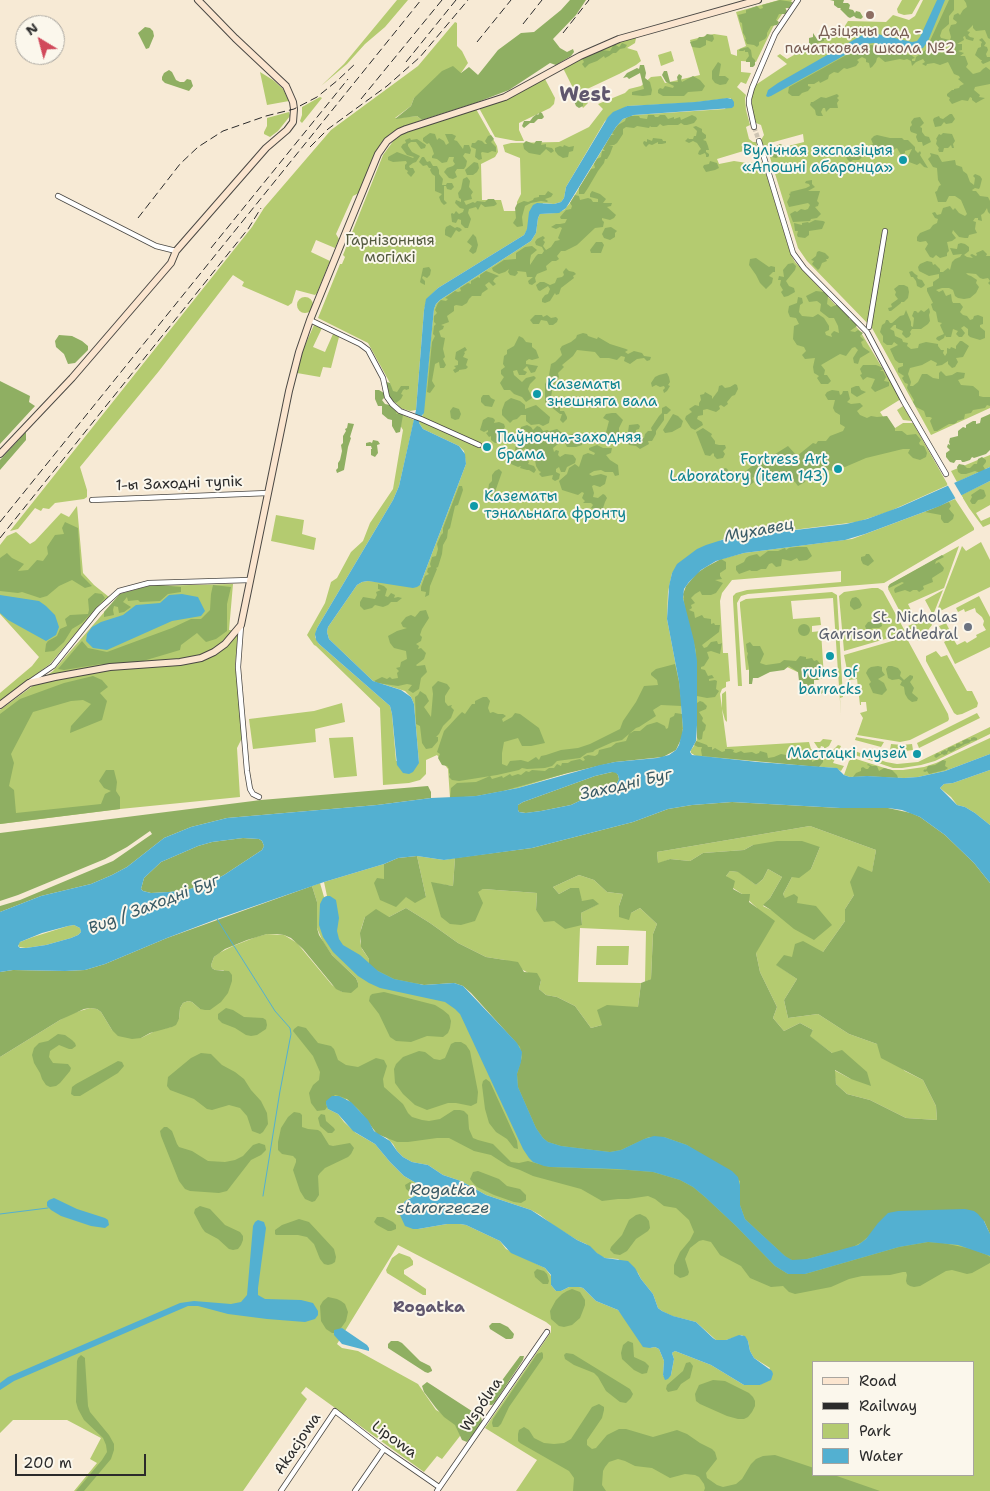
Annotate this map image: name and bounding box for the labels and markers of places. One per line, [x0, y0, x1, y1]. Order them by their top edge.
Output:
marker: Дзіцячы сад - пачатковая школа №2 [864, 9, 876, 21]
place label: Дзіцячы сад - пачатковая школа №2 [785, 23, 955, 58]
place label: Вулічная экспазіцыя «Апошні абаронца» [742, 142, 893, 177]
marker: Вулічная экспазіцыя «Апошні абаронца» [897, 154, 909, 166]
place label: Казематы знешняга вала [547, 376, 657, 411]
marker: Казематы знешняга вала [531, 388, 543, 400]
place label: Паўночна-заходняя брама [497, 429, 642, 464]
marker: Паўночна-заходняя брама [481, 441, 493, 453]
place label: Fortress Art Laboratory (item 143) [669, 451, 828, 486]
marker: Fortress Art Laboratory (item 143) [832, 463, 844, 475]
place label: Казематы тэнальнага фронту [484, 488, 626, 523]
marker: Казематы тэнальнага фронту [468, 500, 480, 512]
place label: St. Nicholas Garrison Cathedral [819, 609, 958, 644]
marker: St. Nicholas Garrison Cathedral [962, 621, 974, 633]
marker: ruins of barracks [824, 650, 836, 662]
place label: ruins of barracks [799, 664, 861, 699]
place label: Мастацкі музей [787, 745, 907, 763]
marker: Мастацкі музей [911, 748, 923, 760]

